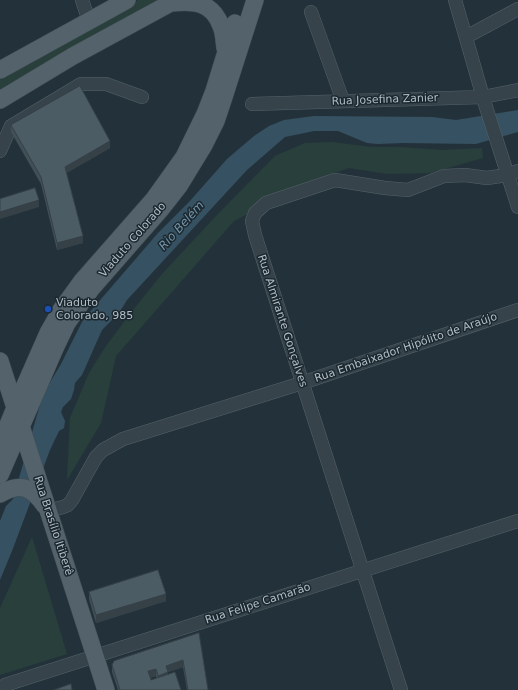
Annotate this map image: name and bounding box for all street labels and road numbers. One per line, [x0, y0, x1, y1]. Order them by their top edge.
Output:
street label: Rua Josefina Zanier [332, 92, 438, 108]
street label: Viaduto Colorado [97, 200, 169, 280]
street label: Rua Almirante Gonçalves [254, 253, 310, 389]
street label: Rua Embaixador Hipólito de Araújo [313, 310, 499, 386]
street label: Rua Brasílio Itiberê [31, 475, 75, 577]
street label: Rua Felipe Camarão [204, 581, 312, 627]

